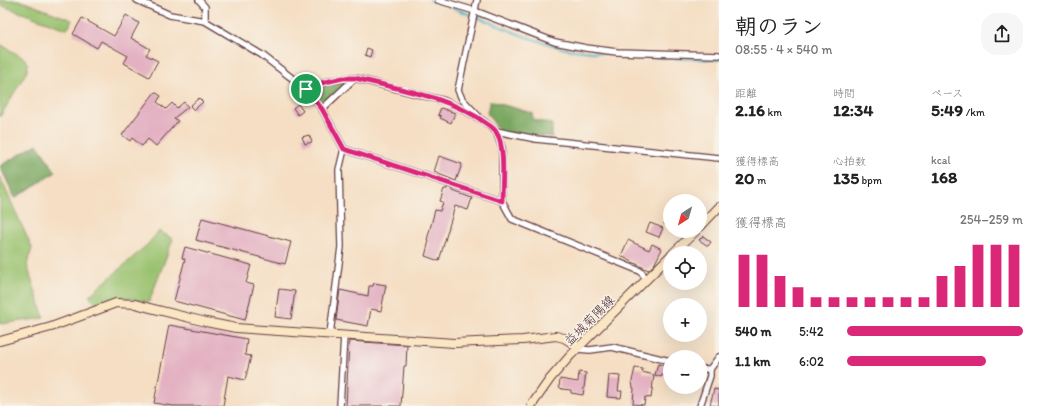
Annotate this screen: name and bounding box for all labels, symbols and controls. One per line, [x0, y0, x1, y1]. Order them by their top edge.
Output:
text: 朝のラン [735, 13, 823, 40]
button: share [981, 13, 1023, 55]
text: 08:55 · 4 × 540 m [735, 42, 832, 57]
pin [289, 72, 323, 106]
icon: arrive [295, 78, 317, 100]
text: 距離 [735, 87, 757, 100]
text: 時間 [833, 87, 855, 100]
text: ペース [931, 87, 963, 100]
text: 2.16 [735, 100, 765, 120]
text: 12:34 [833, 100, 873, 120]
text: 5:49 [931, 100, 963, 120]
text: km [765, 106, 782, 119]
text: /km [963, 106, 985, 119]
text: kcal [931, 154, 951, 167]
text: 獲得標高 [735, 155, 779, 168]
text: 心拍数 [833, 155, 866, 168]
text: 168 [931, 167, 957, 187]
text: 20 [735, 168, 754, 188]
text: 135 [833, 168, 859, 188]
text: m [754, 174, 766, 187]
text: bpm [859, 174, 882, 187]
north arrow [663, 194, 707, 238]
map controls [663, 194, 707, 394]
text: 254–259 m [960, 212, 1023, 227]
text: 獲得標高 [735, 215, 787, 230]
button: locate [663, 246, 707, 290]
street label: 益城菊陽線 [561, 291, 618, 349]
button: + [663, 298, 707, 342]
text: 540 m [735, 324, 772, 339]
text: 5:42 [799, 324, 824, 339]
button: − [663, 350, 707, 394]
text: 1.1 km [735, 354, 770, 369]
text: 6:02 [799, 354, 824, 369]

